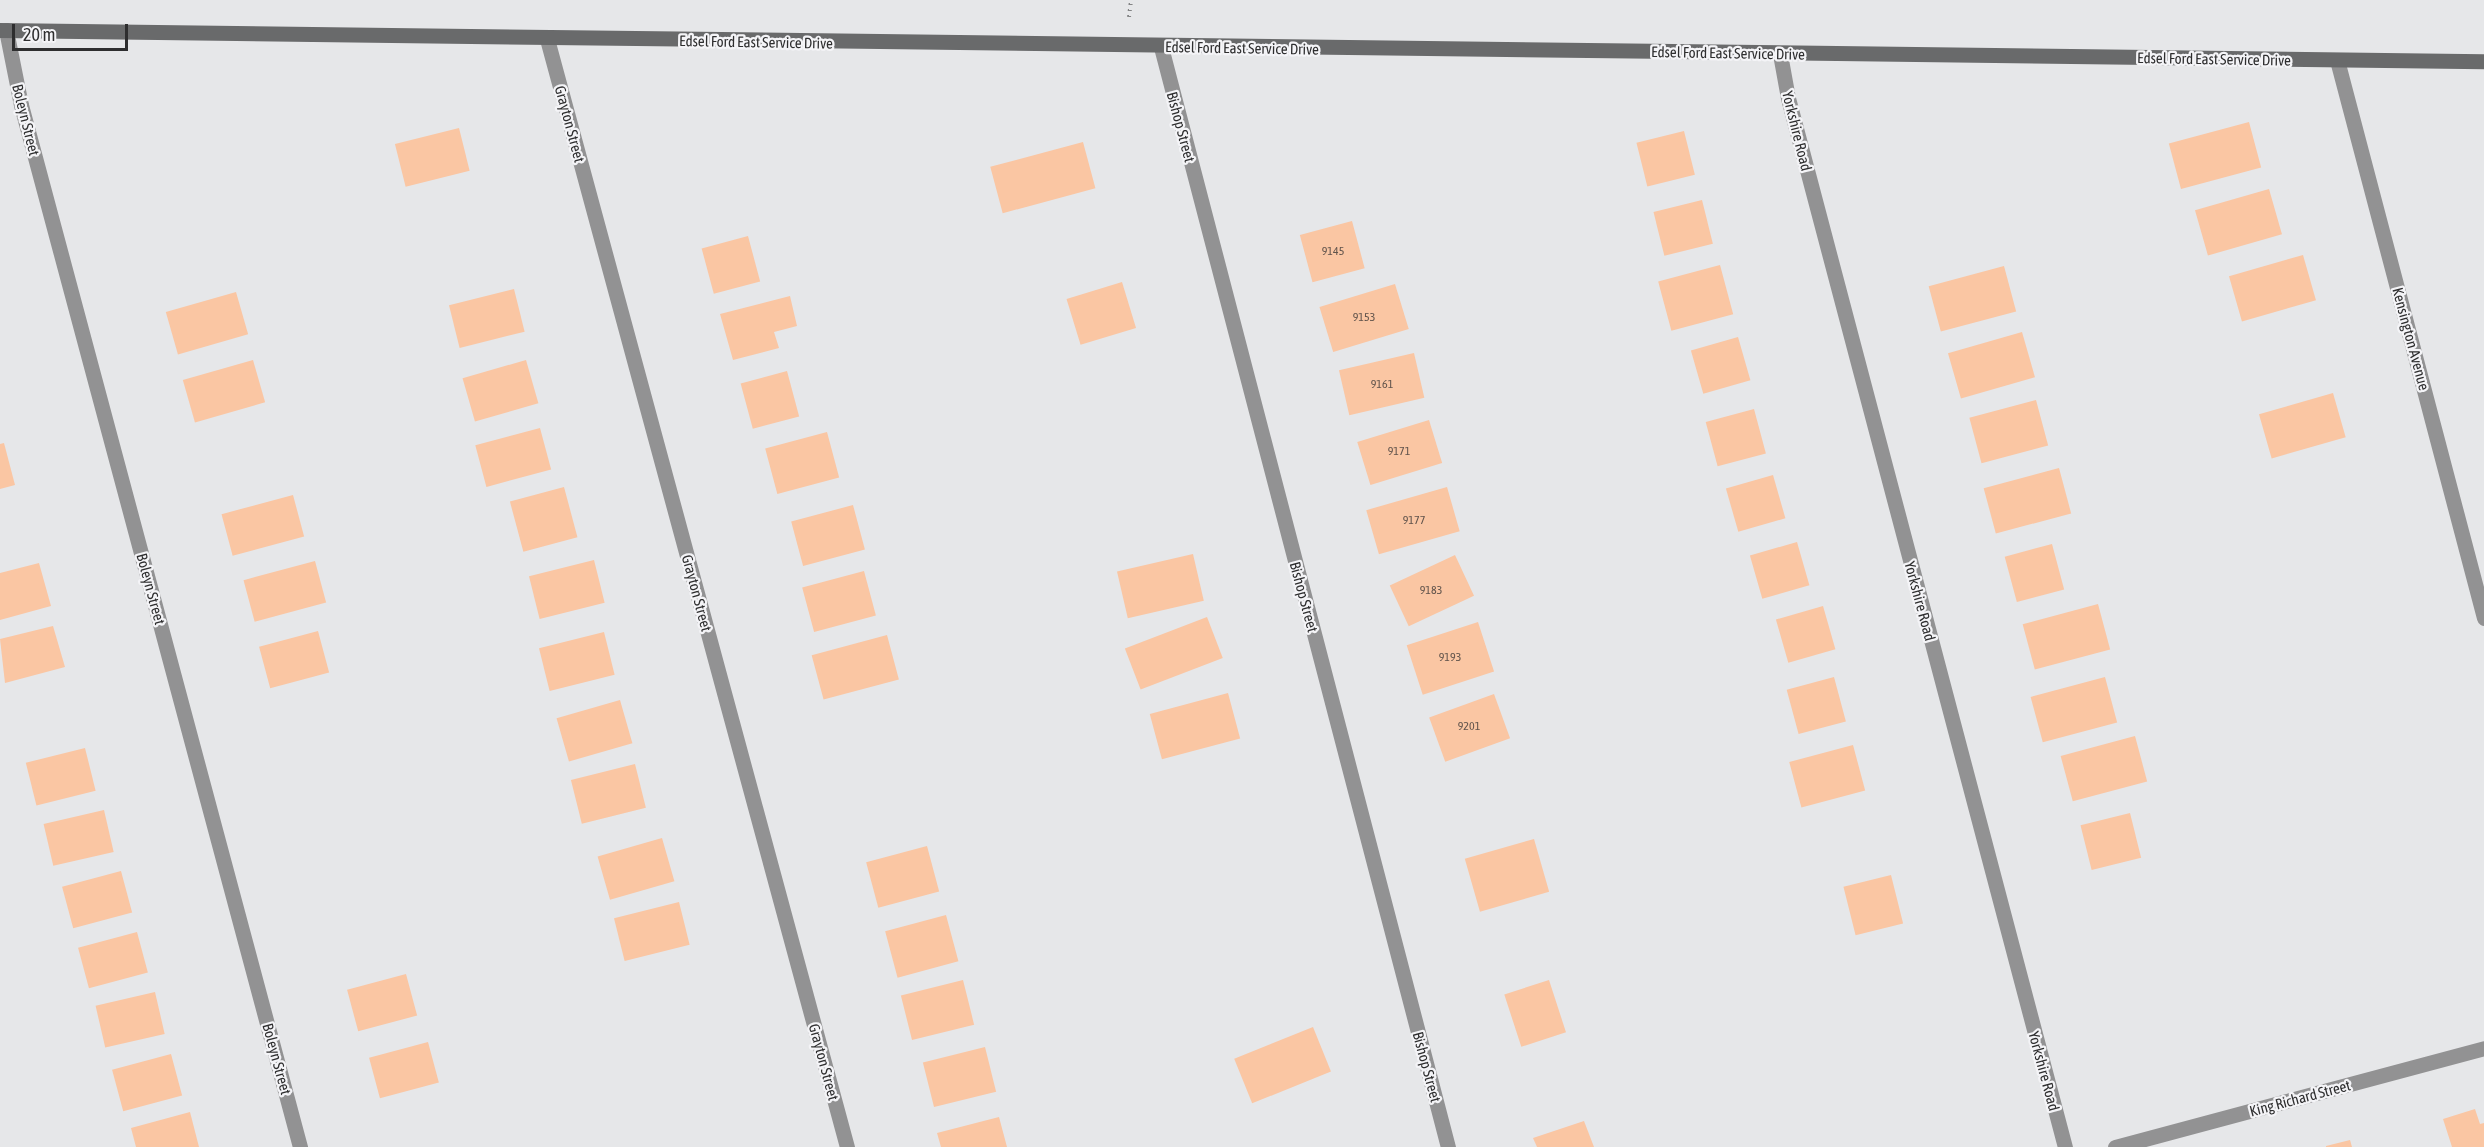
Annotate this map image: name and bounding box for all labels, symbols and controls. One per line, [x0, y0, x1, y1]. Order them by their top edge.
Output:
scale bar [15, 12, 130, 50]
text: 20 m [23, 24, 55, 45]
street label: Edsel Ford East Service Drive [679, 32, 833, 52]
street label: Edsel Ford East Service Drive [1165, 38, 1319, 58]
street label: Edsel Ford East Service Drive [1651, 43, 1805, 63]
street label: Edsel Ford East Service Drive [2137, 49, 2291, 69]
street label: Boleyn Street [8, 82, 44, 158]
street label: Grayton Street [551, 84, 589, 164]
street label: Yorkshire Road [1778, 89, 1816, 173]
street label: Bishop Street [1163, 90, 1199, 164]
house number: 9145 [1322, 245, 1344, 259]
street label: Kensington Avenue [2389, 286, 2433, 392]
house number: 9153 [1353, 311, 1375, 325]
house number: 9161 [1371, 378, 1393, 392]
house number: 9171 [1388, 445, 1410, 459]
house number: 9177 [1403, 514, 1425, 528]
street label: Boleyn Street [133, 551, 169, 627]
street label: Grayton Street [678, 553, 716, 633]
street label: Yorkshire Road [1901, 559, 1939, 643]
street label: Bishop Street [1286, 560, 1322, 634]
house number: 9183 [1420, 584, 1442, 598]
house number: 9193 [1439, 651, 1461, 665]
house number: 9201 [1458, 720, 1480, 734]
street label: Boleyn Street [259, 1021, 295, 1097]
street label: Grayton Street [805, 1022, 843, 1102]
street label: Yorkshire Road [2025, 1029, 2063, 1113]
street label: Bishop Street [1409, 1030, 1445, 1104]
street label: King Richard Street [2248, 1076, 2352, 1120]

